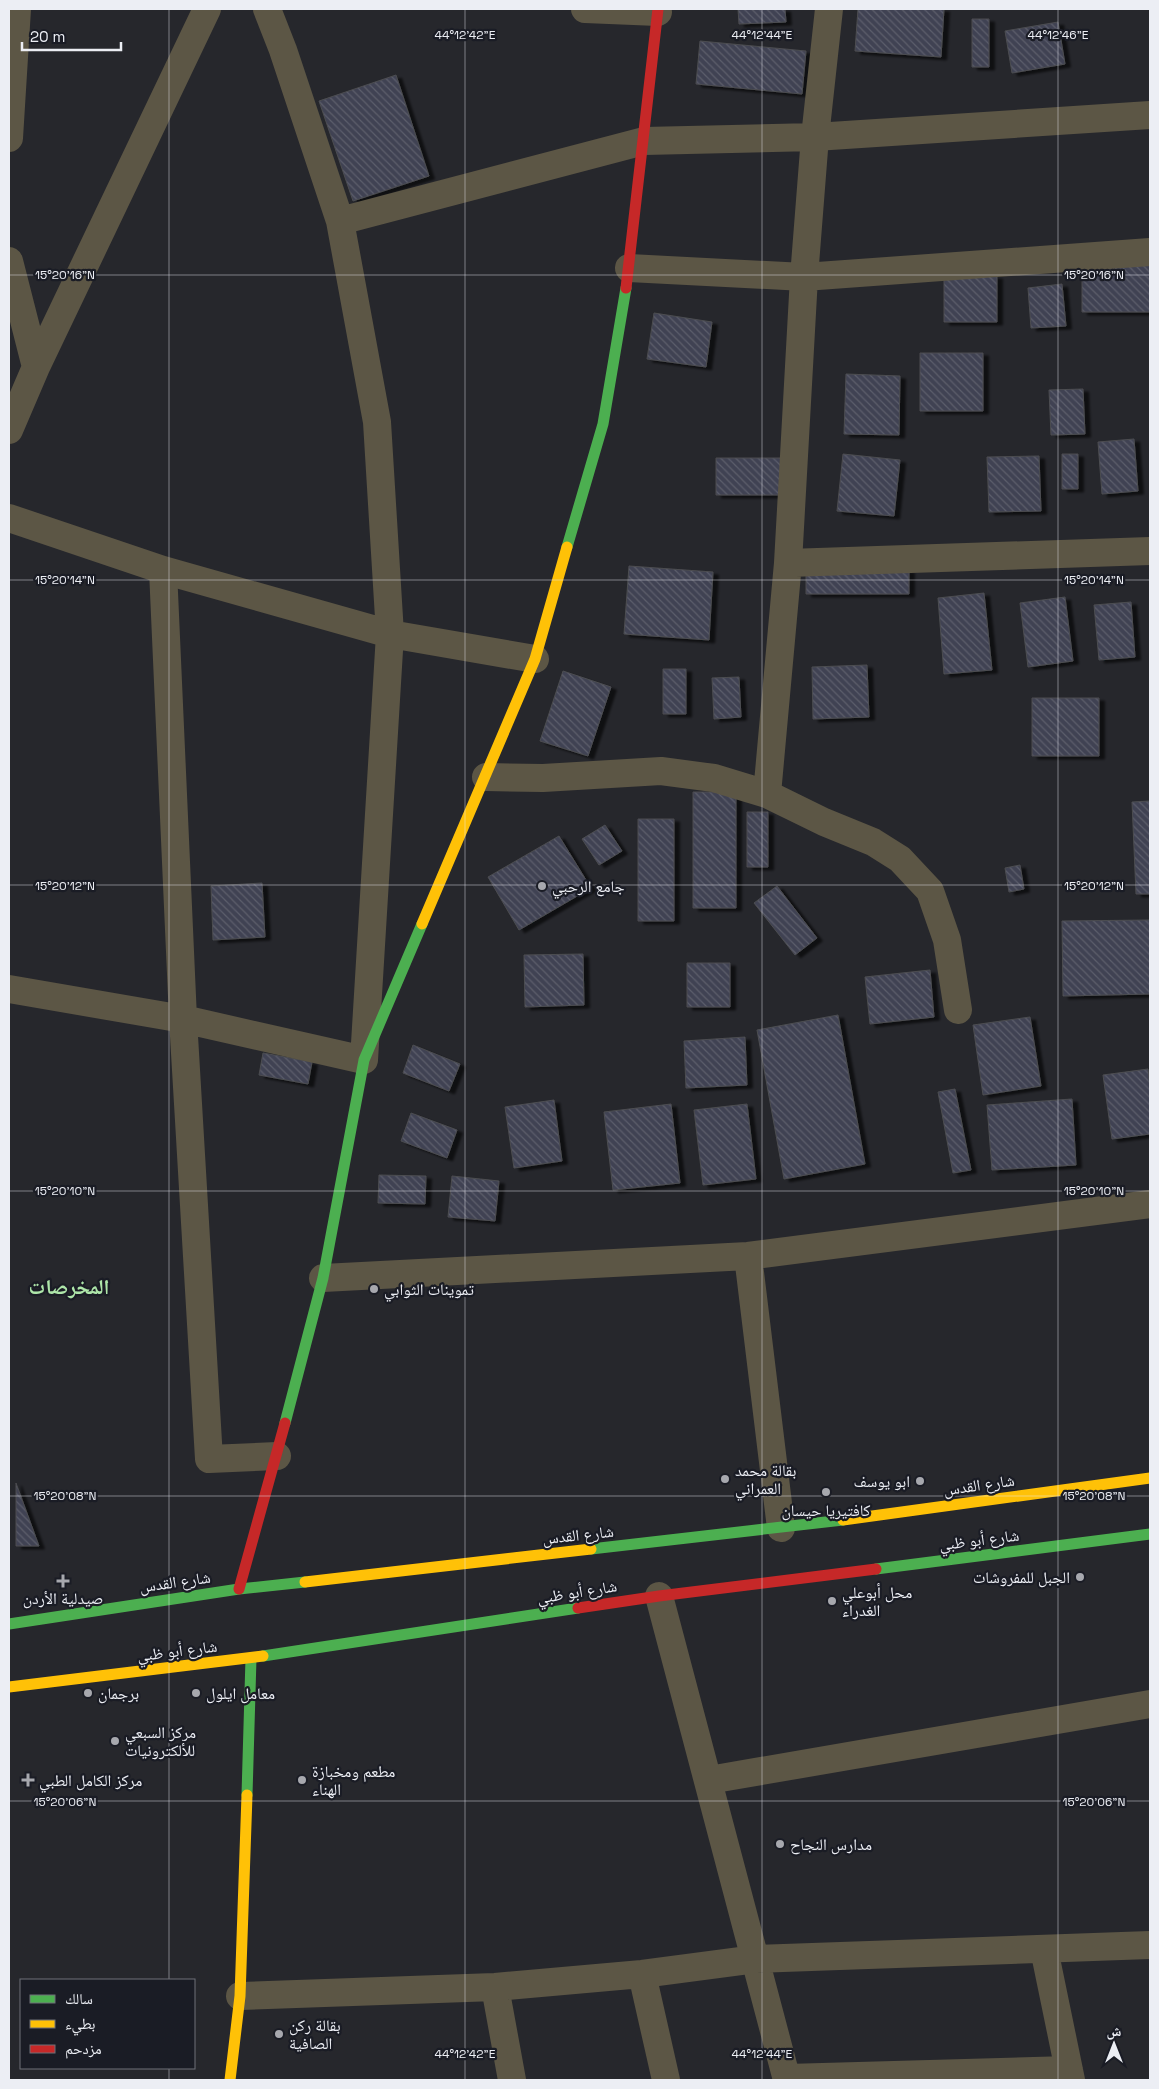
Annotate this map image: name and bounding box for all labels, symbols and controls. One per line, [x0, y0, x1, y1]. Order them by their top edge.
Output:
scale bar [22, 20, 121, 52]
text: 20 m [30, 27, 65, 46]
text: 44°12'42"E [435, 27, 496, 43]
text: 44°12'44"E [732, 27, 793, 43]
text: 44°12'46"E [1027, 27, 1089, 43]
text: 15°20'16"N [35, 267, 95, 283]
text: 15°20'16"N [1064, 267, 1124, 283]
text: 15°20'14"N [35, 572, 95, 588]
text: 15°20'14"N [1064, 572, 1124, 588]
place label: جامع الرحبي [552, 876, 625, 899]
text: 15°20'12"N [35, 878, 95, 894]
text: 15°20'12"N [1064, 878, 1124, 894]
marker: جامع الرحبي [536, 880, 548, 892]
text: 15°20'10"N [35, 1183, 95, 1199]
text: 15°20'10"N [1064, 1183, 1124, 1199]
district label: المخرصات [29, 1273, 109, 1300]
place label: تموينات الثوابي [384, 1279, 474, 1302]
marker: تموينات الثوابي [368, 1283, 380, 1295]
place label: بقالة محمد العمراني [735, 1460, 797, 1501]
street label: شارع القدس [942, 1470, 1016, 1500]
place label: ابو يوسف [854, 1471, 910, 1492]
marker: بقالة محمد العمراني [719, 1473, 731, 1485]
marker: ابو يوسف [914, 1475, 926, 1487]
marker: كافتيريا حيسان [820, 1486, 832, 1498]
text: 15°20'08"N [34, 1488, 96, 1504]
text: 15°20'08"N [1063, 1488, 1125, 1504]
place label: كافتيريا حيسان [781, 1500, 871, 1521]
street label: شارع القدس [541, 1521, 615, 1549]
street label: شارع أبو ظبي [938, 1525, 1021, 1557]
street label: شارع القدس [138, 1567, 212, 1597]
place label: الجبل للمفروشات [973, 1567, 1070, 1588]
marker: الجبل للمفروشات [1074, 1571, 1086, 1583]
marker: صيدلية الأردن [57, 1575, 69, 1587]
street label: شارع أبو ظبي [536, 1575, 619, 1611]
place label: محل أبوعلي الغدراء [842, 1582, 912, 1621]
place label: صيدلية الأردن [23, 1588, 103, 1609]
marker: محل أبوعلي الغدراء [826, 1595, 838, 1607]
street label: شارع أبو ظبي [136, 1636, 219, 1668]
place label: برجمان [98, 1683, 139, 1704]
place label: معامل ايلول [206, 1683, 275, 1704]
marker: برجمان [82, 1687, 94, 1699]
marker: معامل ايلول [190, 1687, 202, 1699]
place label: مركز السبعي للألكترونيات [125, 1722, 196, 1761]
marker: مركز السبعي للألكترونيات [109, 1735, 121, 1747]
place label: مطعم ومخبازة الهناء [312, 1761, 395, 1800]
place label: مركز الكامل الطبي [39, 1770, 142, 1793]
marker: مركز الكامل الطبي [21, 1773, 35, 1787]
marker: مطعم ومخبازة الهناء [296, 1774, 308, 1786]
text: 15°20'06"N [34, 1794, 96, 1810]
text: 15°20'06"N [1063, 1794, 1125, 1810]
place label: مدارس النجاح [790, 1834, 872, 1855]
marker: مدارس النجاح [774, 1838, 786, 1850]
legend [20, 1979, 195, 2069]
text: سالك [65, 1989, 93, 2008]
text: بطيء [65, 2014, 95, 2036]
place label: بقالة ركن الصافية [289, 2015, 341, 2054]
north arrow [1089, 2019, 1139, 2069]
text: ش [1107, 2022, 1122, 2040]
marker: بقالة ركن الصافية [273, 2028, 285, 2040]
text: مزدحم [65, 2039, 102, 2059]
text: 44°12'42"E [435, 2046, 496, 2062]
text: 44°12'44"E [732, 2046, 793, 2062]

